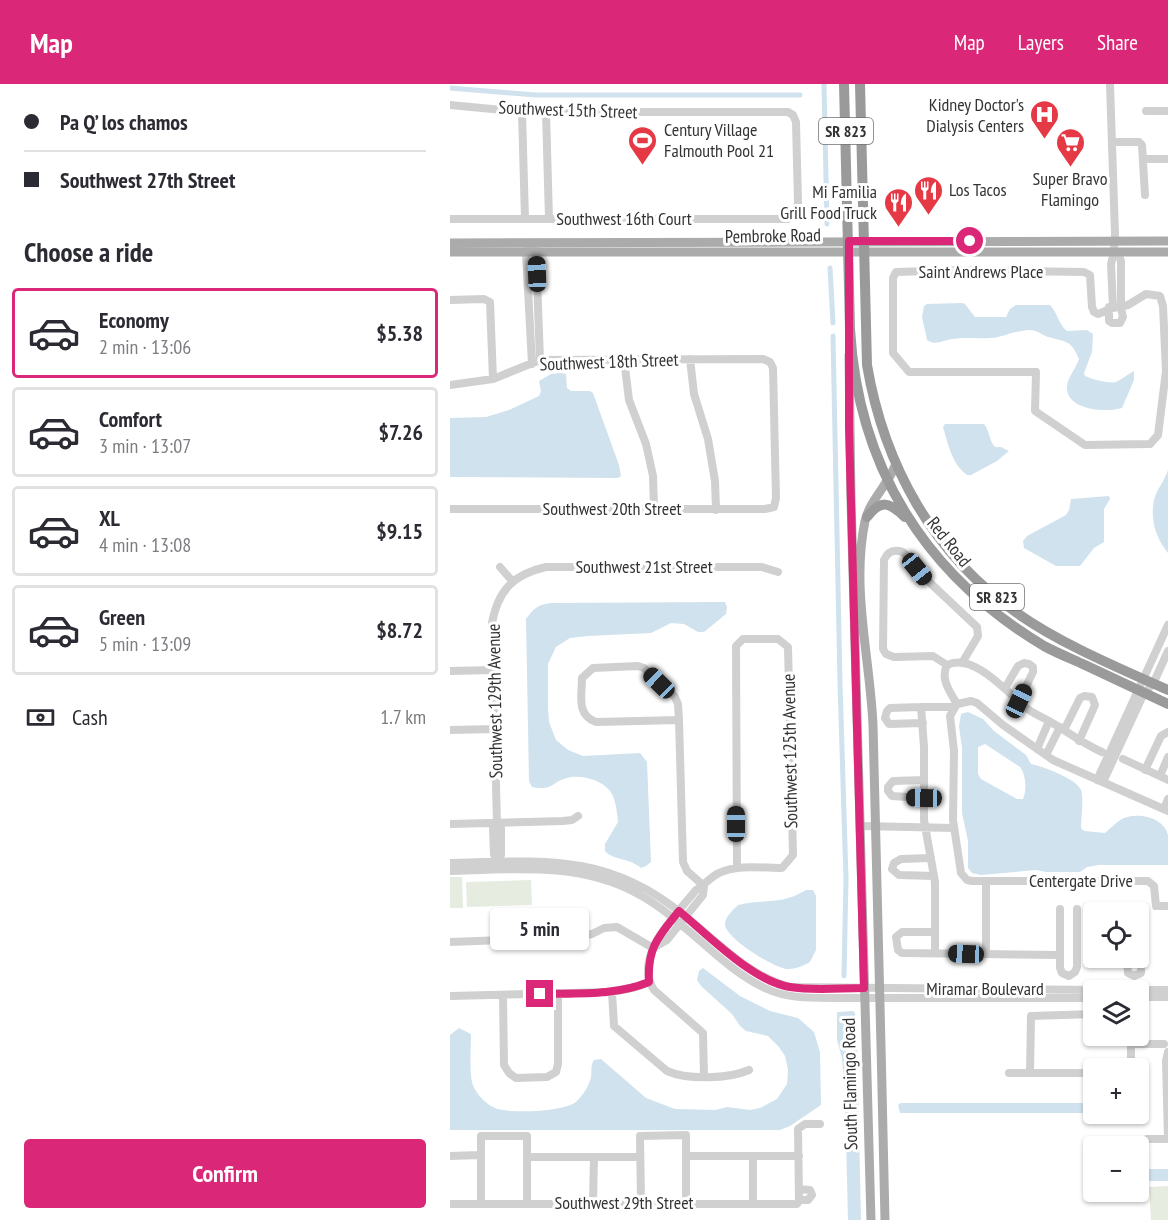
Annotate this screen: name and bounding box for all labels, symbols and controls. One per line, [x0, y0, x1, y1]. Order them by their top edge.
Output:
text: Map [30, 24, 73, 61]
text: Map [954, 29, 985, 56]
text: Layers [1018, 29, 1064, 56]
text: Share [1097, 29, 1138, 56]
place label: Kidney Doctor's Dialysis Centers [926, 93, 1024, 137]
street label: Southwest 15th Street [498, 96, 638, 123]
hospital icon: Kidney Doctor's Dialysis Centers [1029, 99, 1061, 141]
text: Pa Q’ los chamos [60, 108, 188, 136]
place label: Century Village Falmouth Pool 21 [664, 118, 774, 162]
road number: SR 823 [819, 118, 873, 144]
sports icon: Century Village Falmouth Pool 21 [627, 124, 659, 166]
supermarket icon: Super Bravo Flamingo [1054, 126, 1086, 168]
text: Southwest 27th Street [60, 166, 235, 194]
place label: Super Bravo Flamingo [1033, 167, 1108, 211]
restaurant icon: Los Tacos [912, 174, 944, 216]
place label: Los Tacos [949, 178, 1007, 201]
place label: Mi Familia Grill Food Truck [780, 180, 877, 224]
restaurant icon: Mi Familia Grill Food Truck [882, 186, 914, 228]
street label: Southwest 16th Court [556, 207, 692, 230]
street label: Pembroke Road [725, 223, 821, 248]
route start [956, 227, 983, 254]
text: Choose a ride [24, 235, 153, 269]
car [527, 256, 547, 292]
street label: Saint Andrews Place [919, 260, 1044, 283]
icon: car [27, 306, 81, 360]
text: Economy [99, 306, 169, 334]
text: $5.38 [376, 319, 423, 347]
text: 2 min · 13:06 [99, 334, 191, 360]
street label: Southwest 18th Street [539, 348, 679, 375]
icon: car [27, 405, 81, 459]
text: Comfort [99, 405, 162, 433]
text: $7.26 [378, 418, 423, 446]
text: 3 min · 13:07 [99, 433, 191, 459]
street label: Southwest 20th Street [542, 497, 682, 520]
icon: car [27, 504, 81, 558]
text: XL [99, 504, 120, 532]
street label: Red Road [922, 512, 976, 571]
text: $9.15 [376, 517, 423, 545]
text: 4 min · 13:08 [99, 532, 191, 558]
car [899, 549, 935, 589]
street label: Southwest 21st Street [575, 555, 713, 578]
road number: SR 823 [970, 584, 1024, 610]
icon: car [27, 603, 81, 657]
text: Green [99, 603, 145, 631]
text: $8.72 [376, 616, 423, 644]
street label: Southwest 129th Avenue [482, 623, 507, 779]
text: 5 min · 13:09 [99, 631, 191, 657]
car [640, 664, 678, 702]
street label: Southwest 125th Avenue [777, 673, 802, 829]
car [1003, 681, 1035, 721]
icon: cash [24, 701, 57, 734]
text: Cash [72, 703, 108, 731]
text: 1.7 km [380, 704, 426, 730]
car [906, 789, 942, 807]
car [727, 806, 745, 842]
street label: Centergate Drive [1029, 869, 1133, 892]
map controls [1083, 902, 1149, 1202]
button: locate [1083, 902, 1149, 968]
callout: 5 min [490, 907, 590, 949]
text: 5 min [519, 916, 560, 942]
car [948, 944, 984, 964]
street label: Miramar Boulevard [926, 977, 1044, 1000]
route end [526, 980, 553, 1007]
button: layers [1083, 980, 1149, 1046]
street label: South Flamingo Road [837, 1018, 862, 1150]
button: + [1083, 1058, 1149, 1124]
button: − [1083, 1136, 1149, 1202]
button: Confirm [24, 1139, 426, 1208]
street label: Southwest 29th Street [554, 1191, 694, 1214]

